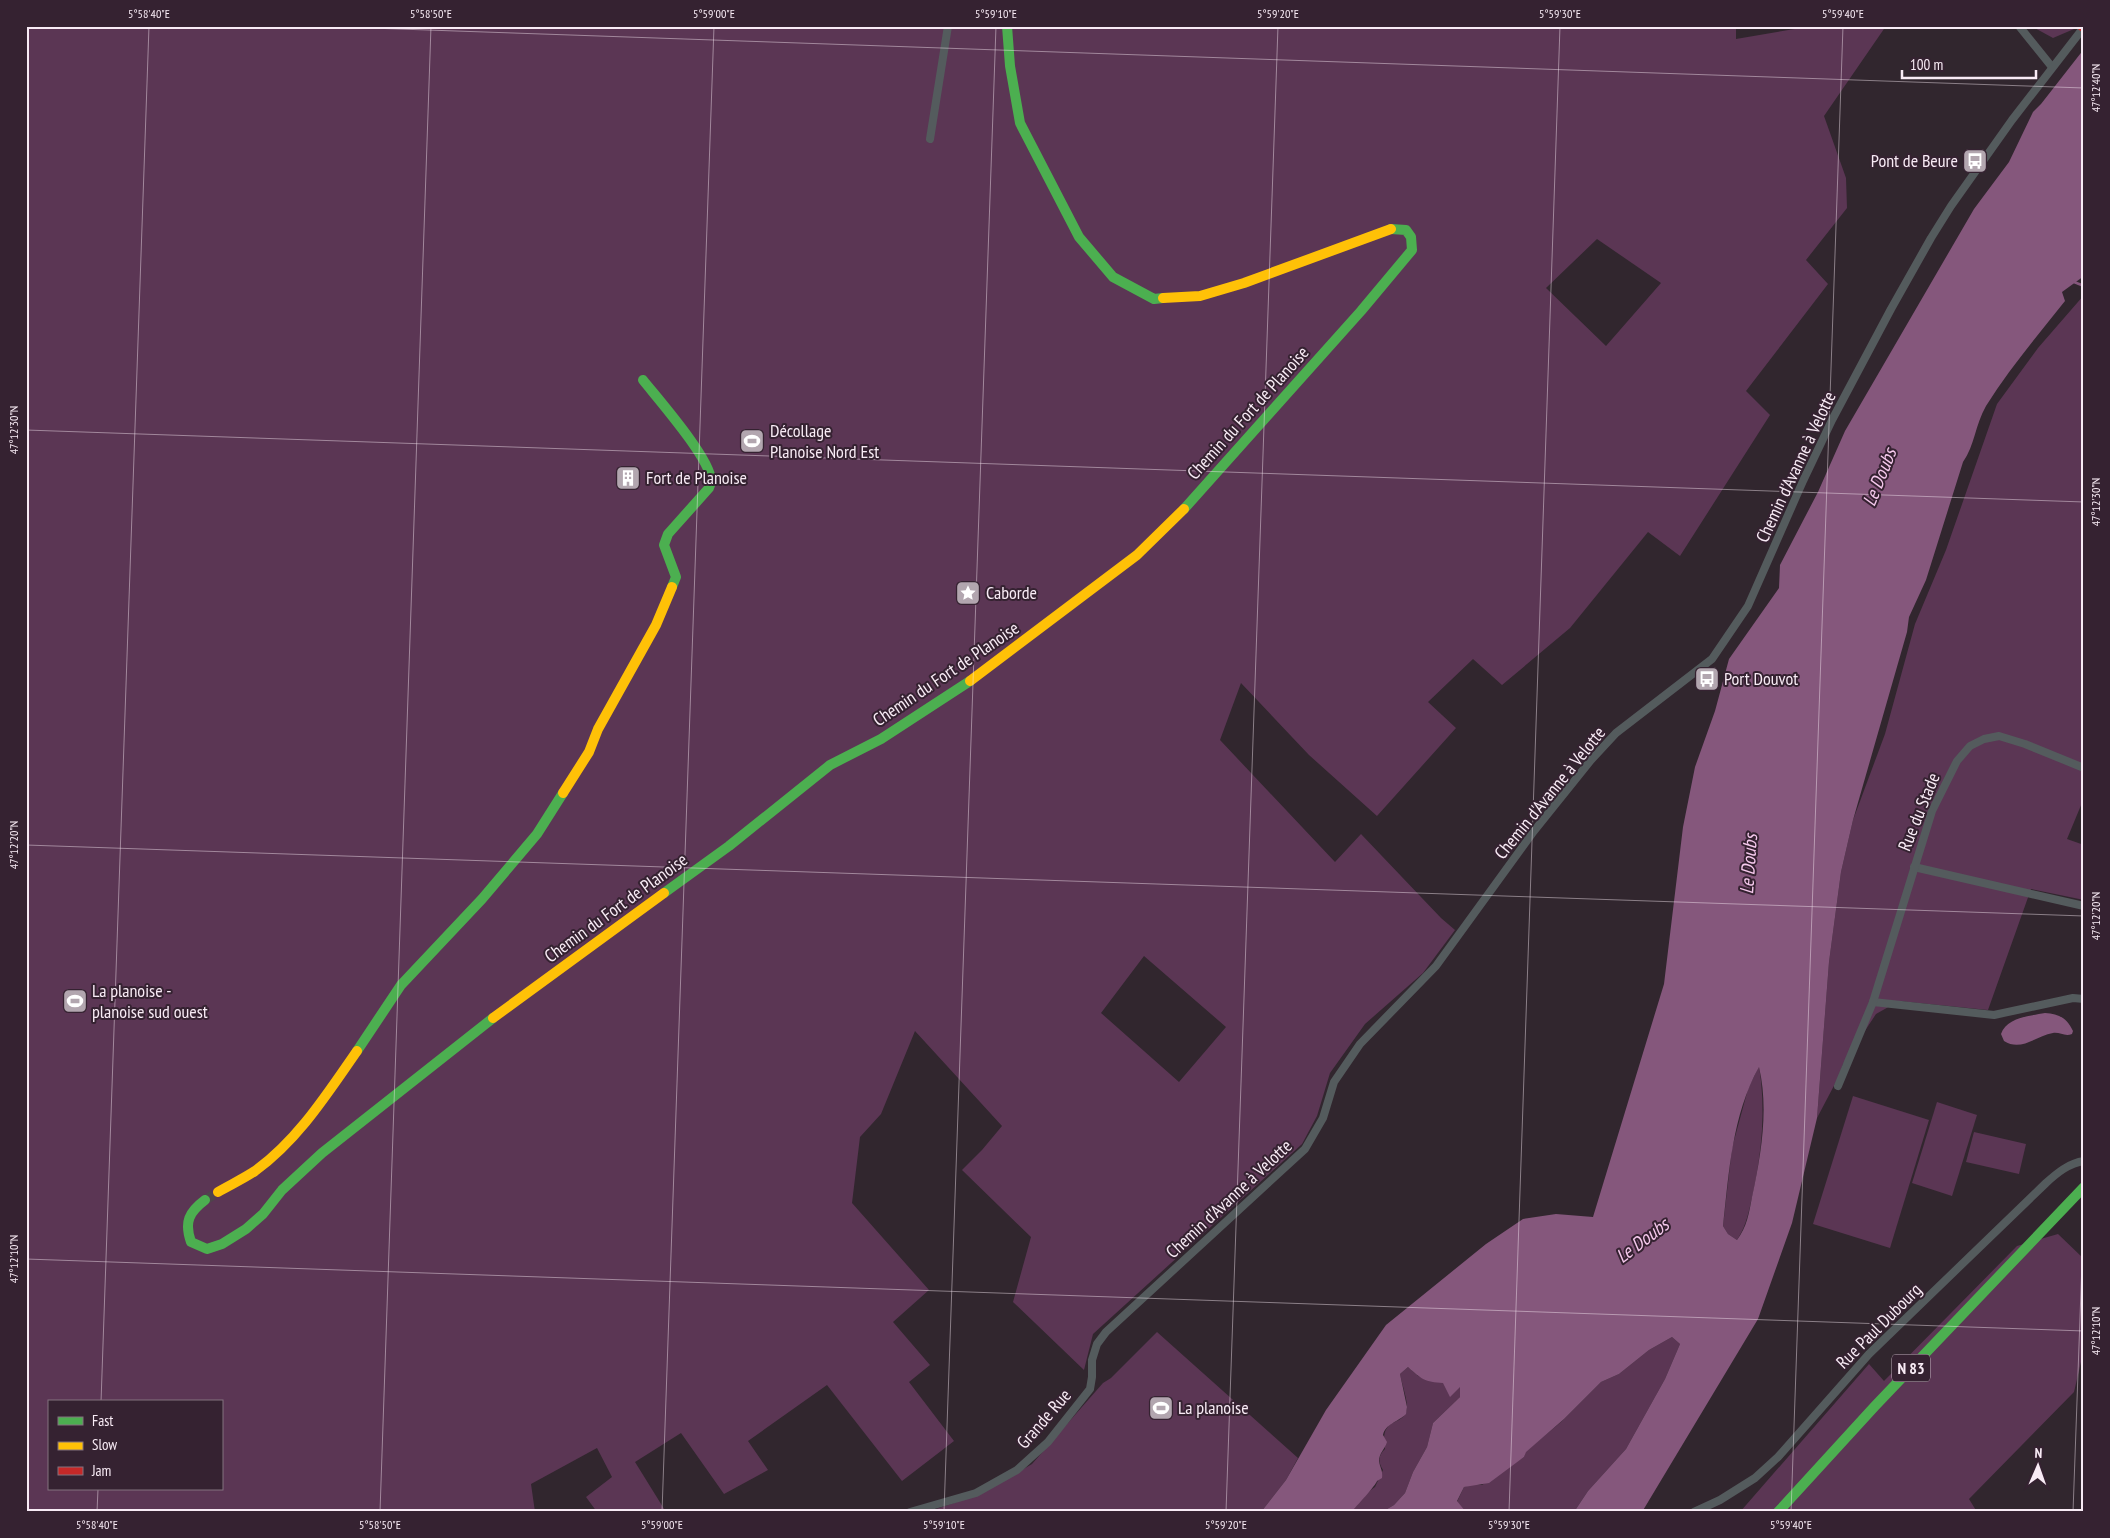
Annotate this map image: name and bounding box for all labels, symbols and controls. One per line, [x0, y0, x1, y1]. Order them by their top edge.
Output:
text: 5°58'40"E [128, 6, 170, 21]
text: 5°58'50"E [410, 6, 452, 21]
text: 5°59'00"E [693, 6, 735, 21]
text: 5°59'10"E [975, 6, 1017, 21]
text: 5°59'20"E [1257, 6, 1299, 21]
text: 5°59'30"E [1539, 6, 1581, 21]
text: 5°59'40"E [1822, 6, 1864, 21]
scale bar [1902, 48, 2036, 80]
text: 100 m [1910, 55, 1943, 74]
text: 47°12'40"N [2088, 64, 2103, 112]
bus stop icon: Pont de Beure [1962, 148, 1988, 174]
place label: Pont de Beure [1871, 149, 1958, 172]
street label: Chemin du Fort de Planoise [1182, 341, 1314, 484]
street label: Chemin d'Avanne à Velotte [1750, 388, 1841, 546]
text: 47°12'30"N [6, 406, 21, 454]
place label: Décollage Planoise Nord Est [770, 419, 879, 463]
sports icon: Décollage Planoise Nord Est [739, 428, 765, 454]
water label: Le Doubs [1857, 443, 1902, 509]
building icon: Fort de Planoise [615, 465, 641, 491]
place label: Fort de Planoise [646, 466, 747, 489]
text: 47°12'30"N [2088, 478, 2103, 526]
place icon: Caborde [955, 580, 981, 606]
place label: Caborde [986, 581, 1037, 604]
street label: Chemin du Fort de Planoise [868, 616, 1023, 731]
bus stop icon: Port Douvot [1694, 666, 1720, 692]
place label: Port Douvot [1724, 667, 1798, 690]
street label: Chemin d'Avanne à Velotte [1489, 722, 1610, 864]
street label: Rue du Stade [1892, 769, 1945, 854]
text: 47°12'20"N [6, 821, 21, 869]
water label: Le Doubs [1734, 832, 1762, 895]
street label: Chemin du Fort de Planoise [540, 848, 692, 967]
text: 47°12'20"N [2088, 892, 2103, 940]
place label: La planoise - planoise sud ouest [92, 979, 208, 1023]
sports icon: La planoise - planoise sud ouest [62, 988, 88, 1014]
street label: Chemin d'Avanne à Velotte [1161, 1134, 1296, 1263]
water label: Le Doubs [1611, 1211, 1674, 1268]
text: 47°12'10"N [6, 1235, 21, 1283]
street label: Rue Paul Dubourg [1831, 1278, 1926, 1373]
text: 47°12'10"N [2088, 1307, 2103, 1355]
road number: N 83 [1892, 1355, 1930, 1382]
street label: Grande Rue [1011, 1384, 1076, 1453]
sports icon: La planoise [1148, 1395, 1174, 1421]
place label: La planoise [1178, 1396, 1249, 1419]
legend [48, 1400, 222, 1490]
text: Fast [92, 1411, 113, 1430]
text: Slow [92, 1435, 117, 1454]
north arrow [2012, 1440, 2062, 1490]
text: N [2034, 1444, 2043, 1462]
text: Jam [91, 1461, 111, 1480]
text: 5°58'40"E [76, 1517, 118, 1532]
text: 5°58'50"E [359, 1517, 401, 1532]
text: 5°59'00"E [641, 1517, 683, 1532]
text: 5°59'10"E [923, 1517, 965, 1532]
text: 5°59'20"E [1205, 1517, 1247, 1532]
text: 5°59'30"E [1488, 1517, 1530, 1532]
text: 5°59'40"E [1770, 1517, 1812, 1532]

